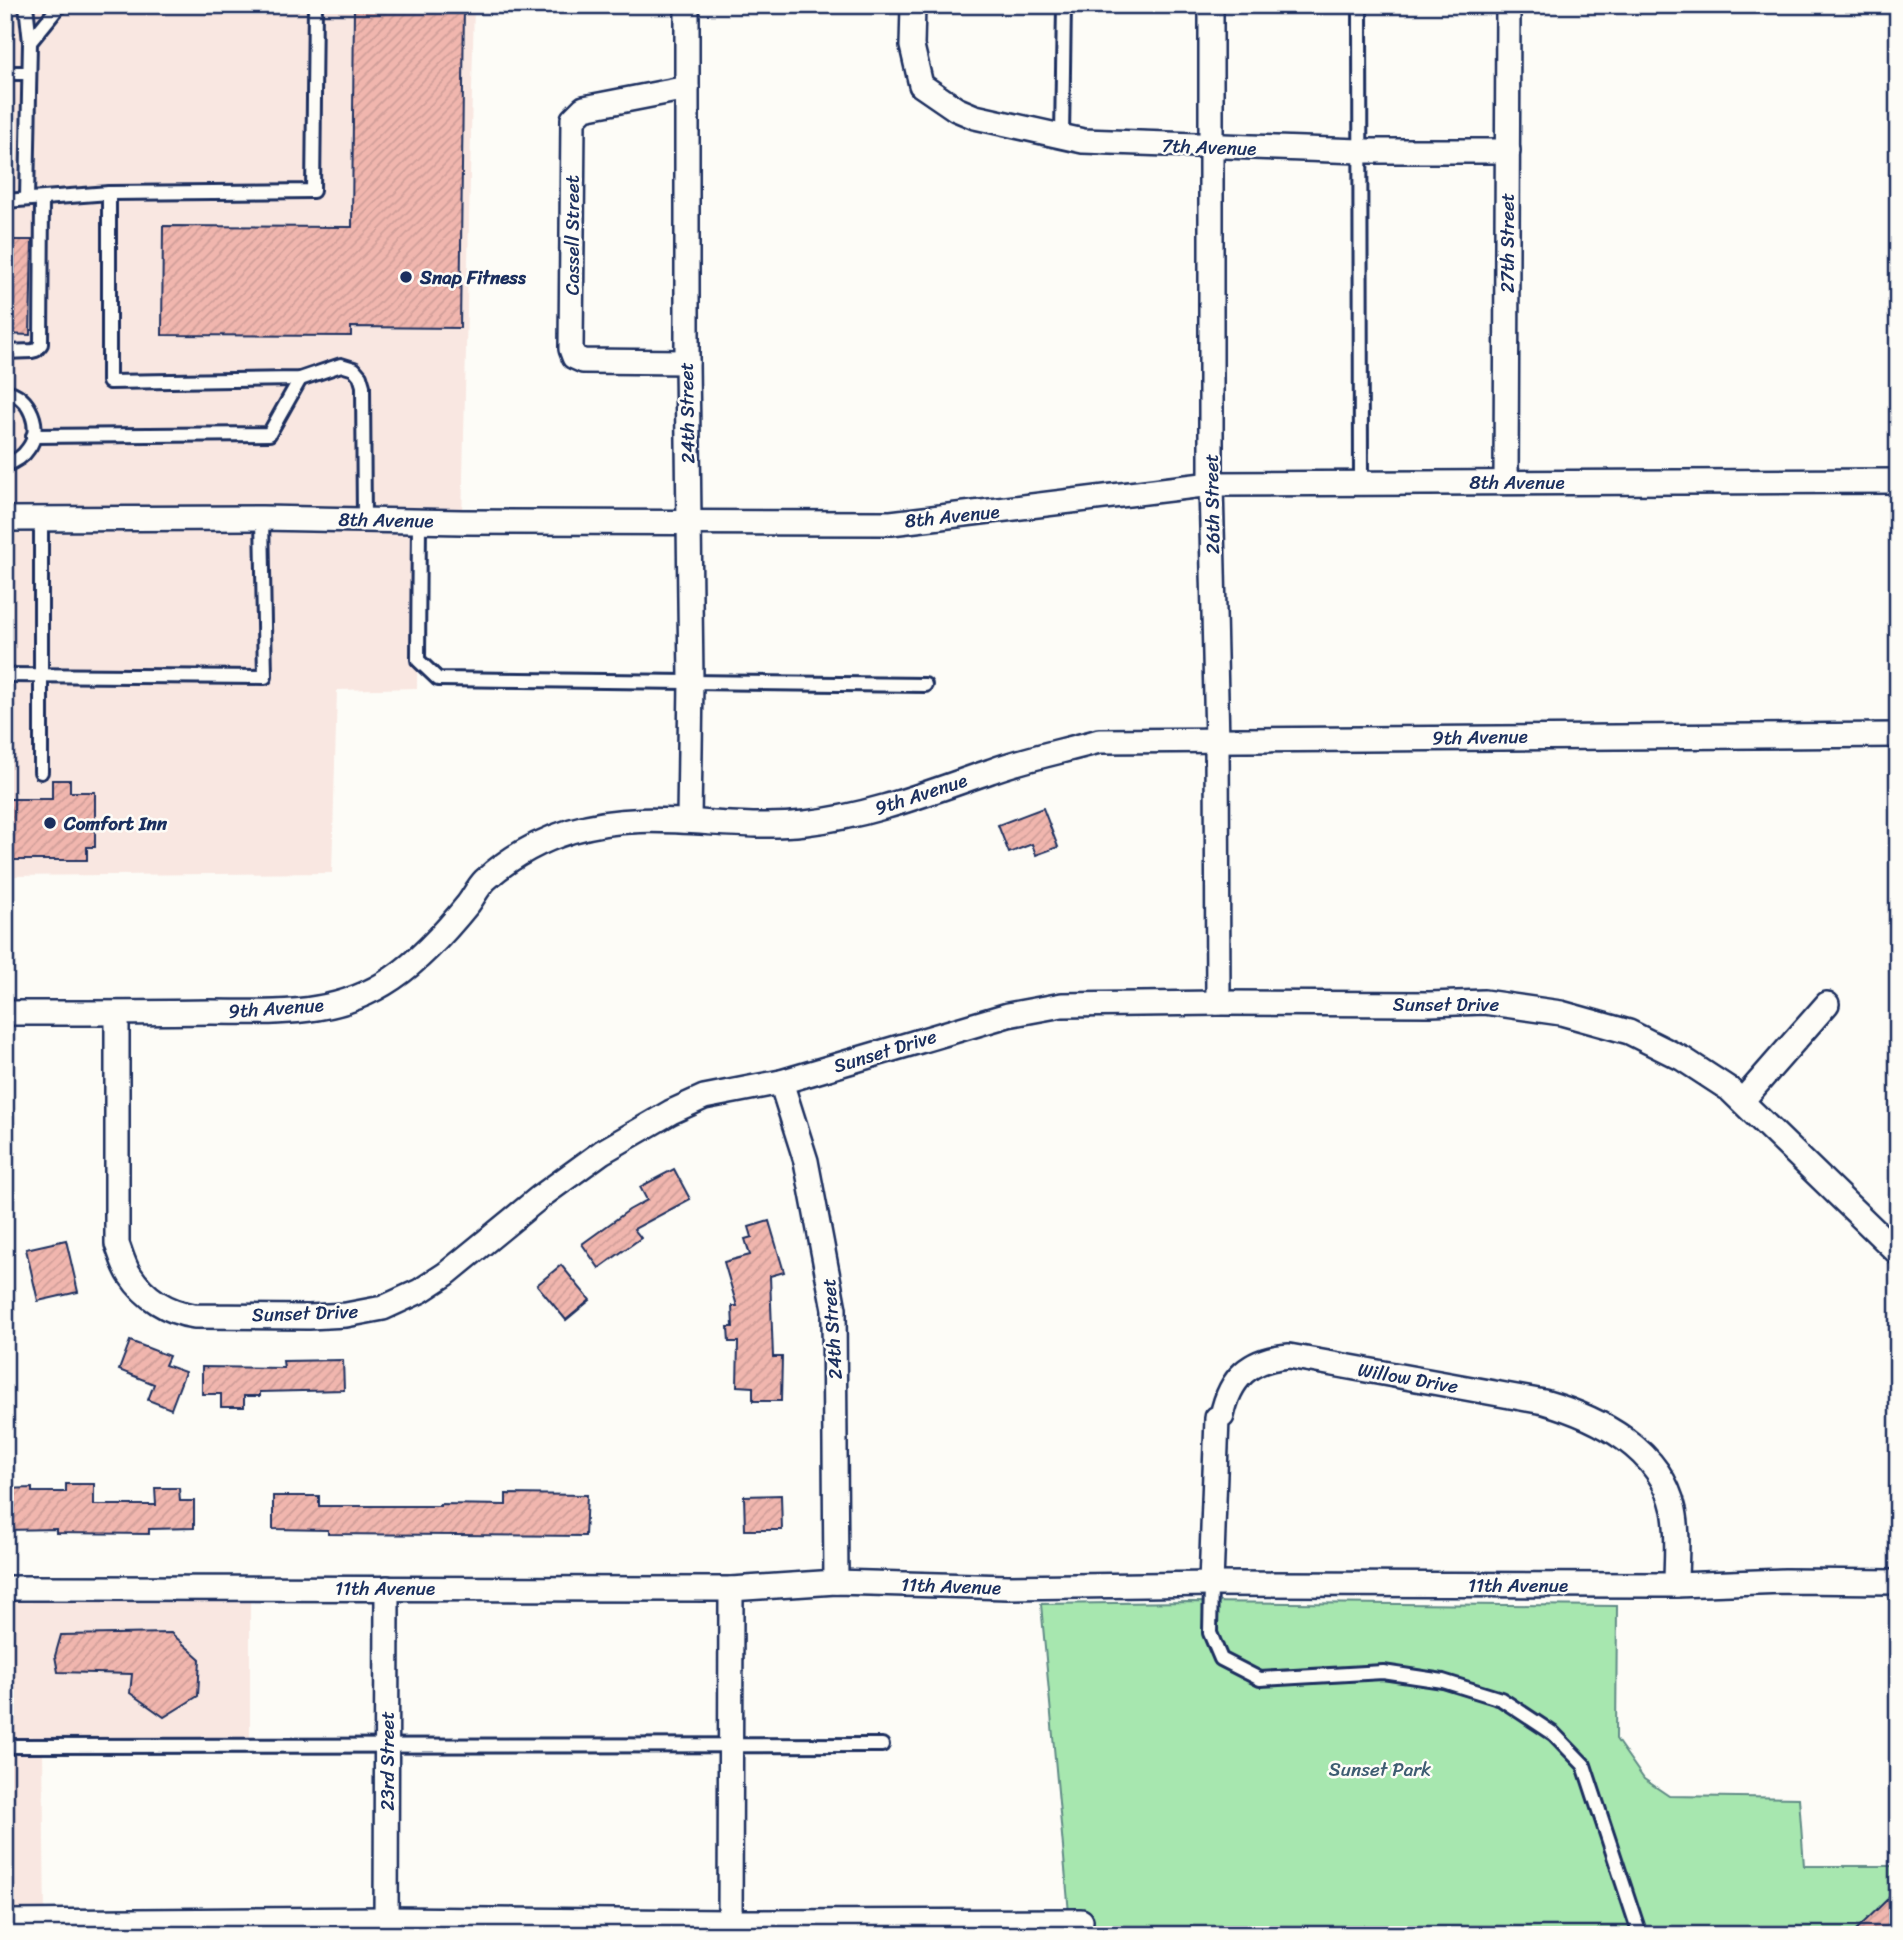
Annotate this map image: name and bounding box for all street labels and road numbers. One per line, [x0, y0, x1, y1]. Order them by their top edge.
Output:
street label: 7th Avenue [1161, 129, 1257, 165]
street label: Cassell Street [556, 175, 589, 295]
street label: 27th Street [1491, 193, 1524, 293]
street label: 24th Street [670, 362, 704, 464]
street label: 26th Street [1195, 454, 1229, 554]
street label: 8th Avenue [1469, 466, 1565, 499]
street label: 8th Avenue [903, 495, 1001, 537]
street label: 8th Avenue [338, 503, 434, 537]
street label: 9th Avenue [1432, 720, 1528, 754]
street label: 9th Avenue [870, 764, 972, 824]
street label: 9th Avenue [227, 988, 325, 1028]
street label: Sunset Drive [1393, 988, 1499, 1021]
street label: Sunset Drive [829, 1020, 941, 1082]
street label: 24th Street [812, 1277, 852, 1381]
street label: Sunset Drive [251, 1295, 359, 1331]
street label: Willow Drive [1355, 1353, 1461, 1403]
street label: 11th Avenue [900, 1568, 1002, 1604]
street label: 11th Avenue [1468, 1569, 1568, 1602]
street label: 11th Avenue [335, 1572, 435, 1605]
street label: 23rd Street [371, 1711, 404, 1811]

